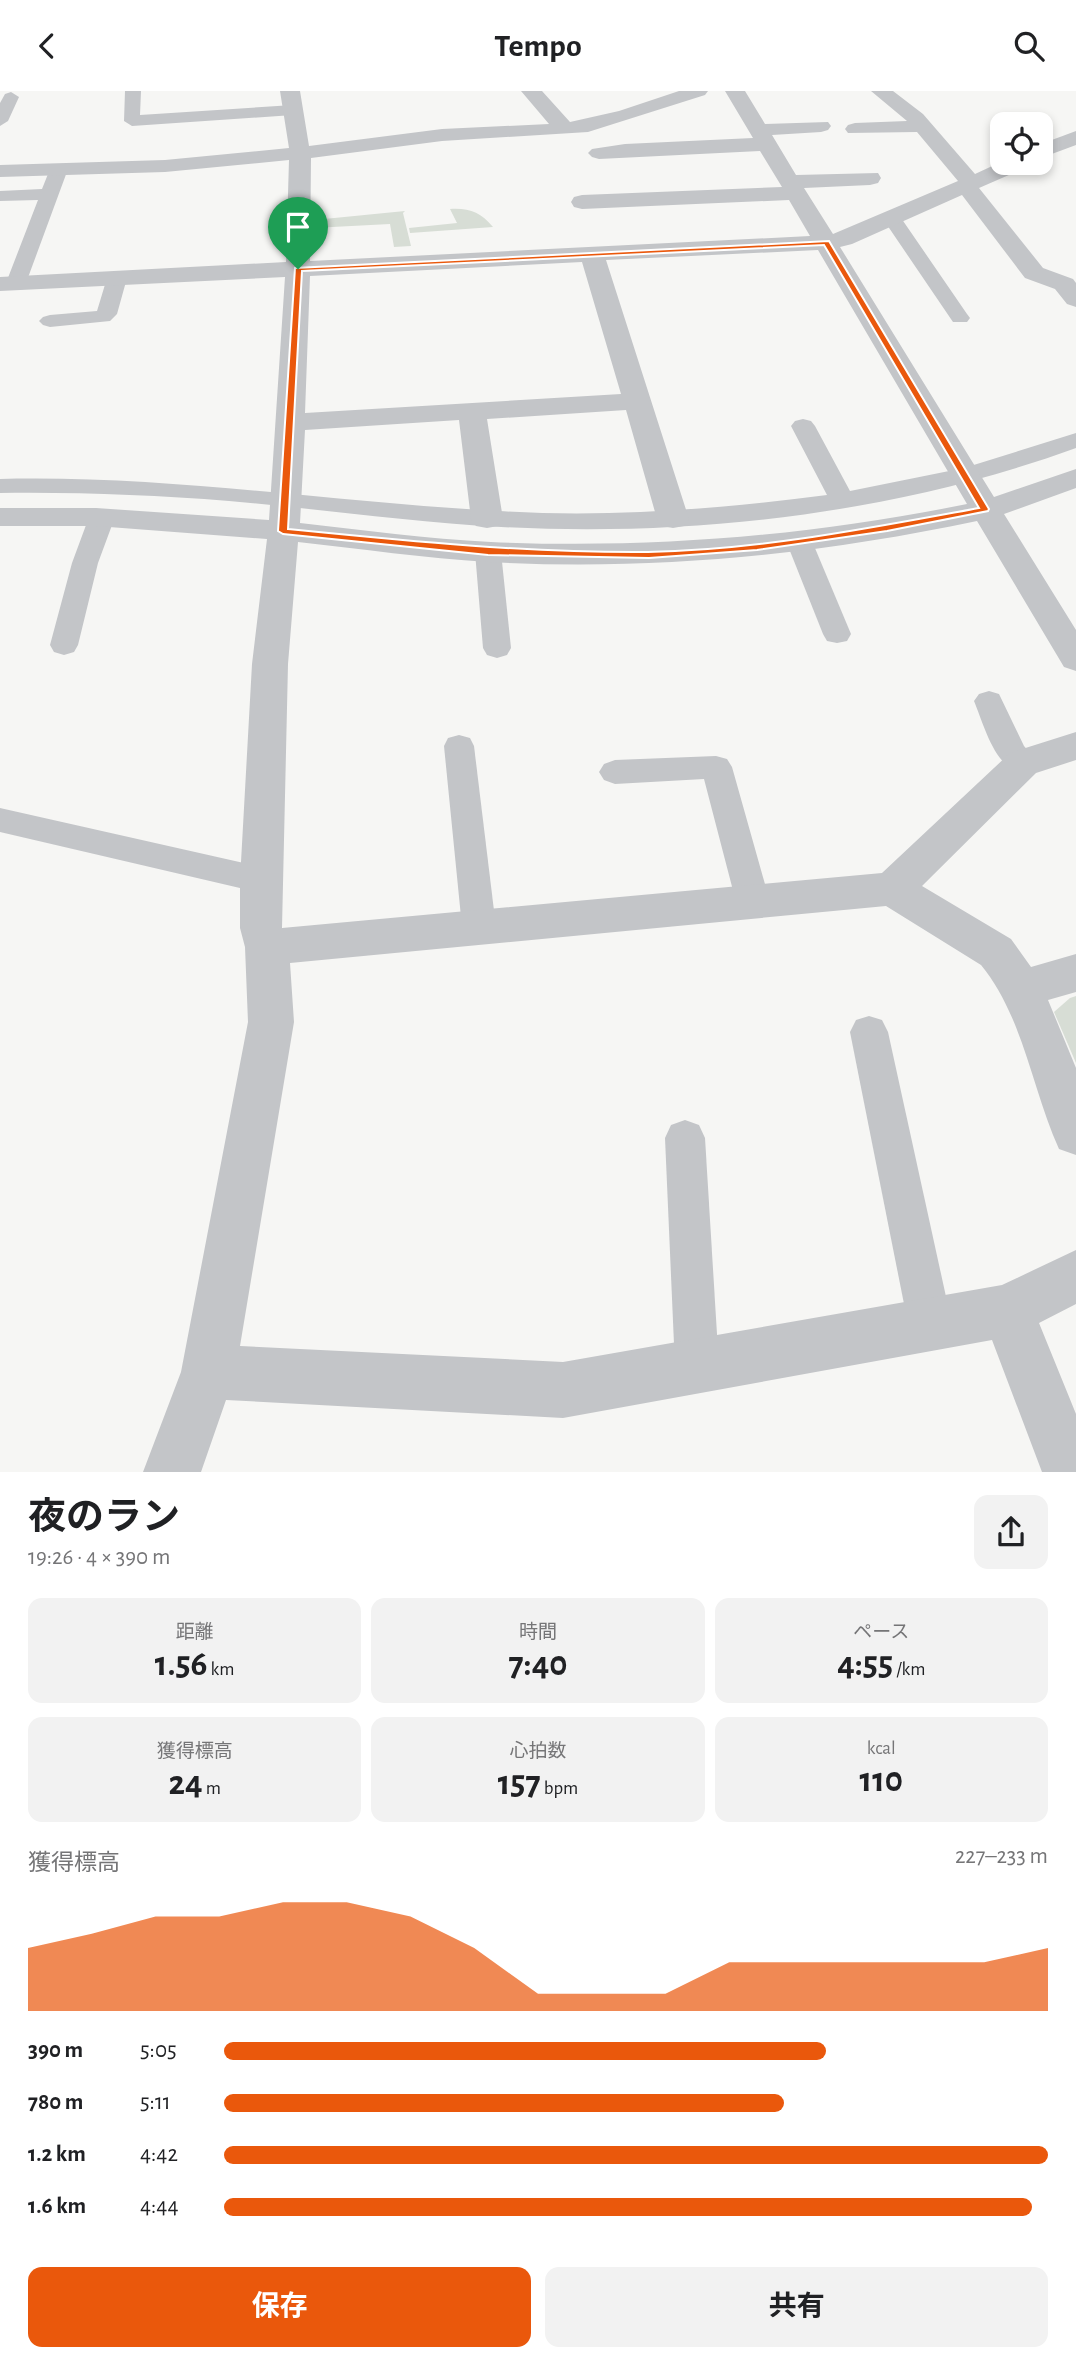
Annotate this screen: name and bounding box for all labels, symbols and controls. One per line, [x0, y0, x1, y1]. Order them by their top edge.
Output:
icon: back [28, 27, 66, 65]
icon: search [1010, 27, 1048, 65]
text: Tempo [494, 30, 582, 62]
map controls [990, 112, 1053, 175]
button: locate [990, 112, 1053, 175]
pin [268, 197, 328, 269]
icon: arrive [279, 208, 317, 246]
button: share [974, 1495, 1048, 1569]
text: 夜のラン [28, 1499, 180, 1537]
text: 19:26 · 4 × 390 m [28, 1546, 170, 1569]
text: 距離 [176, 1623, 214, 1642]
text: 時間 [519, 1623, 557, 1642]
text: ペース [853, 1623, 909, 1642]
text: 1.56 [155, 1647, 207, 1682]
text: 7:40 [509, 1647, 567, 1682]
text: 4:55 [837, 1647, 893, 1682]
text: km [207, 1660, 234, 1679]
text: /km [893, 1660, 925, 1679]
text: kcal [867, 1739, 896, 1758]
text: 獲得標高 [157, 1742, 233, 1761]
text: 心拍数 [509, 1742, 567, 1761]
text: 110 [860, 1763, 903, 1798]
text: 24 [168, 1766, 203, 1801]
text: 157 [498, 1766, 541, 1801]
text: m [203, 1779, 221, 1798]
text: bpm [541, 1779, 578, 1798]
text: 227–233 m [955, 1845, 1048, 1868]
text: 獲得標高 [28, 1852, 120, 1875]
text: 390 m [28, 2039, 83, 2062]
text: 5:05 [140, 2039, 177, 2062]
text: 780 m [28, 2091, 83, 2114]
text: 5:11 [140, 2091, 171, 2114]
text: 1.2 km [28, 2143, 86, 2166]
text: 4:42 [140, 2143, 178, 2166]
text: 1.6 km [28, 2195, 86, 2218]
text: 4:44 [140, 2195, 178, 2218]
button: 保存 [28, 2267, 531, 2347]
button: 共有 [545, 2267, 1048, 2347]

